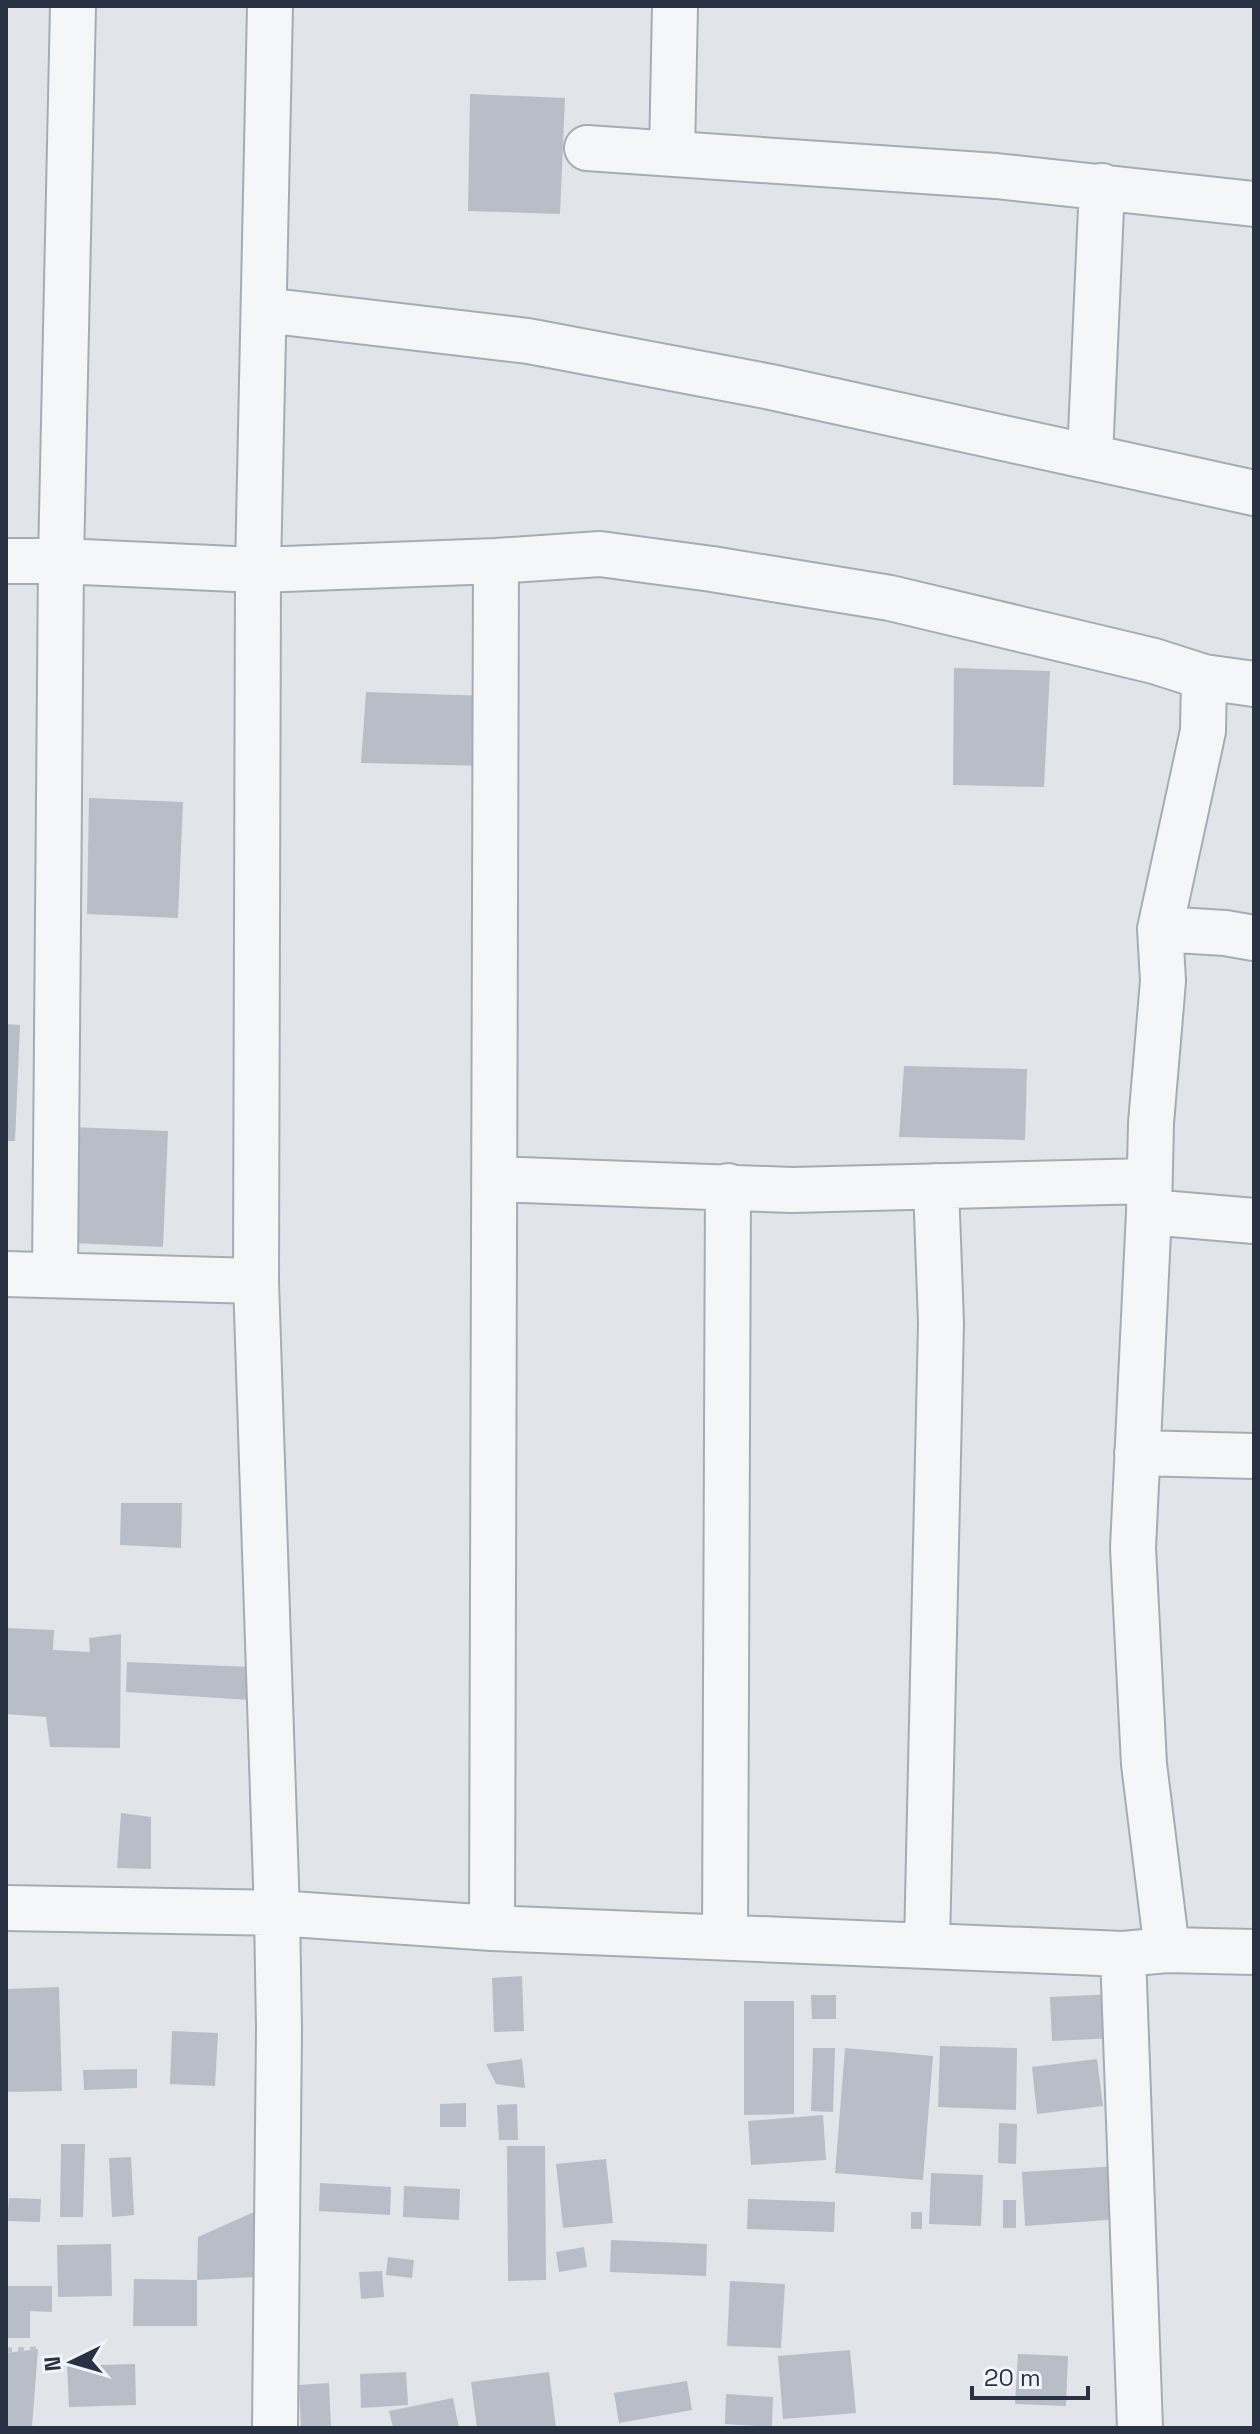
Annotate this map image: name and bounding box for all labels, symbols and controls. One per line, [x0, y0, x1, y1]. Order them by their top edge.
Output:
north arrow [32, 2322, 112, 2402]
scale bar [972, 2350, 1088, 2400]
text: N [37, 2355, 67, 2372]
text: 20 m [984, 2362, 1041, 2393]

